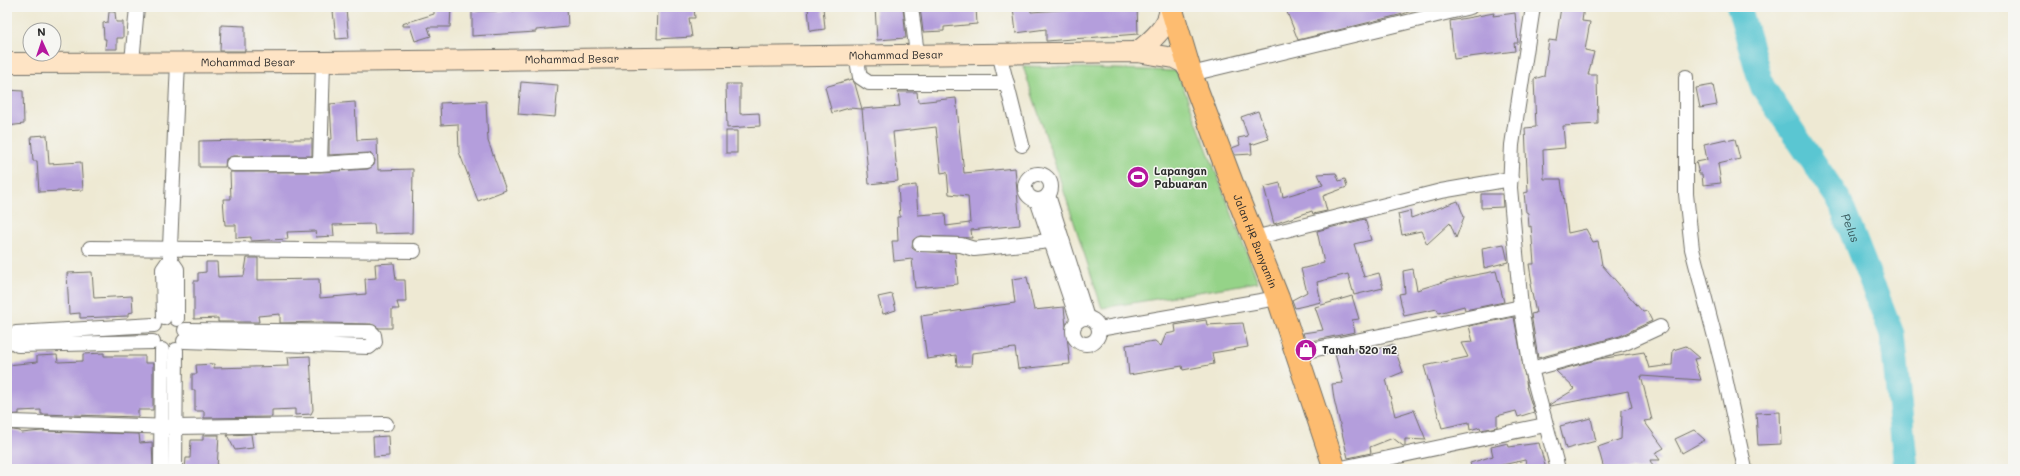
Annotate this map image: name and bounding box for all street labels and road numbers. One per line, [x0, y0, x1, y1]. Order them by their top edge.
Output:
street label: Mohammad Besar [848, 46, 943, 63]
street label: Mohammad Besar [525, 50, 619, 67]
street label: Mohammad Besar [201, 54, 295, 69]
street label: Jalan HR Bunyamin [1230, 192, 1281, 290]

